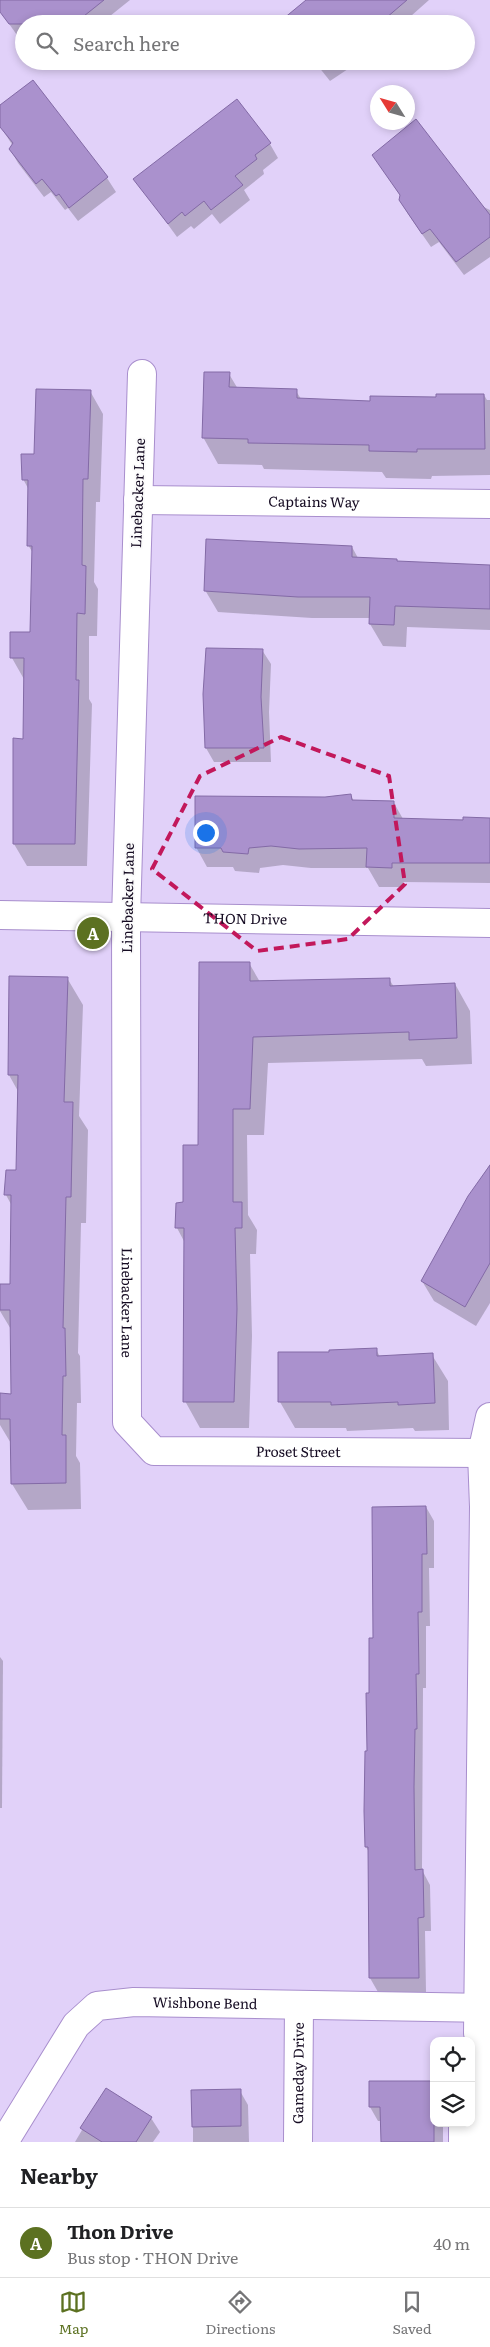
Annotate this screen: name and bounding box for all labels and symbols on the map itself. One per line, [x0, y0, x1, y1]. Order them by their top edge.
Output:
north arrow [370, 85, 415, 130]
street label: Linebacker Lane [125, 438, 149, 548]
street label: Captains Way [268, 490, 361, 512]
your location [193, 820, 219, 846]
street label: Linebacker Lane [116, 843, 138, 953]
street label: THON Drive [203, 907, 287, 929]
pin: A [77, 914, 109, 952]
street label: Linebacker Lane [118, 1248, 138, 1358]
street label: Proset Street [256, 1441, 341, 1461]
street label: Wishbone Bend [152, 1991, 258, 2013]
street label: Gameday Drive [287, 2022, 308, 2124]

